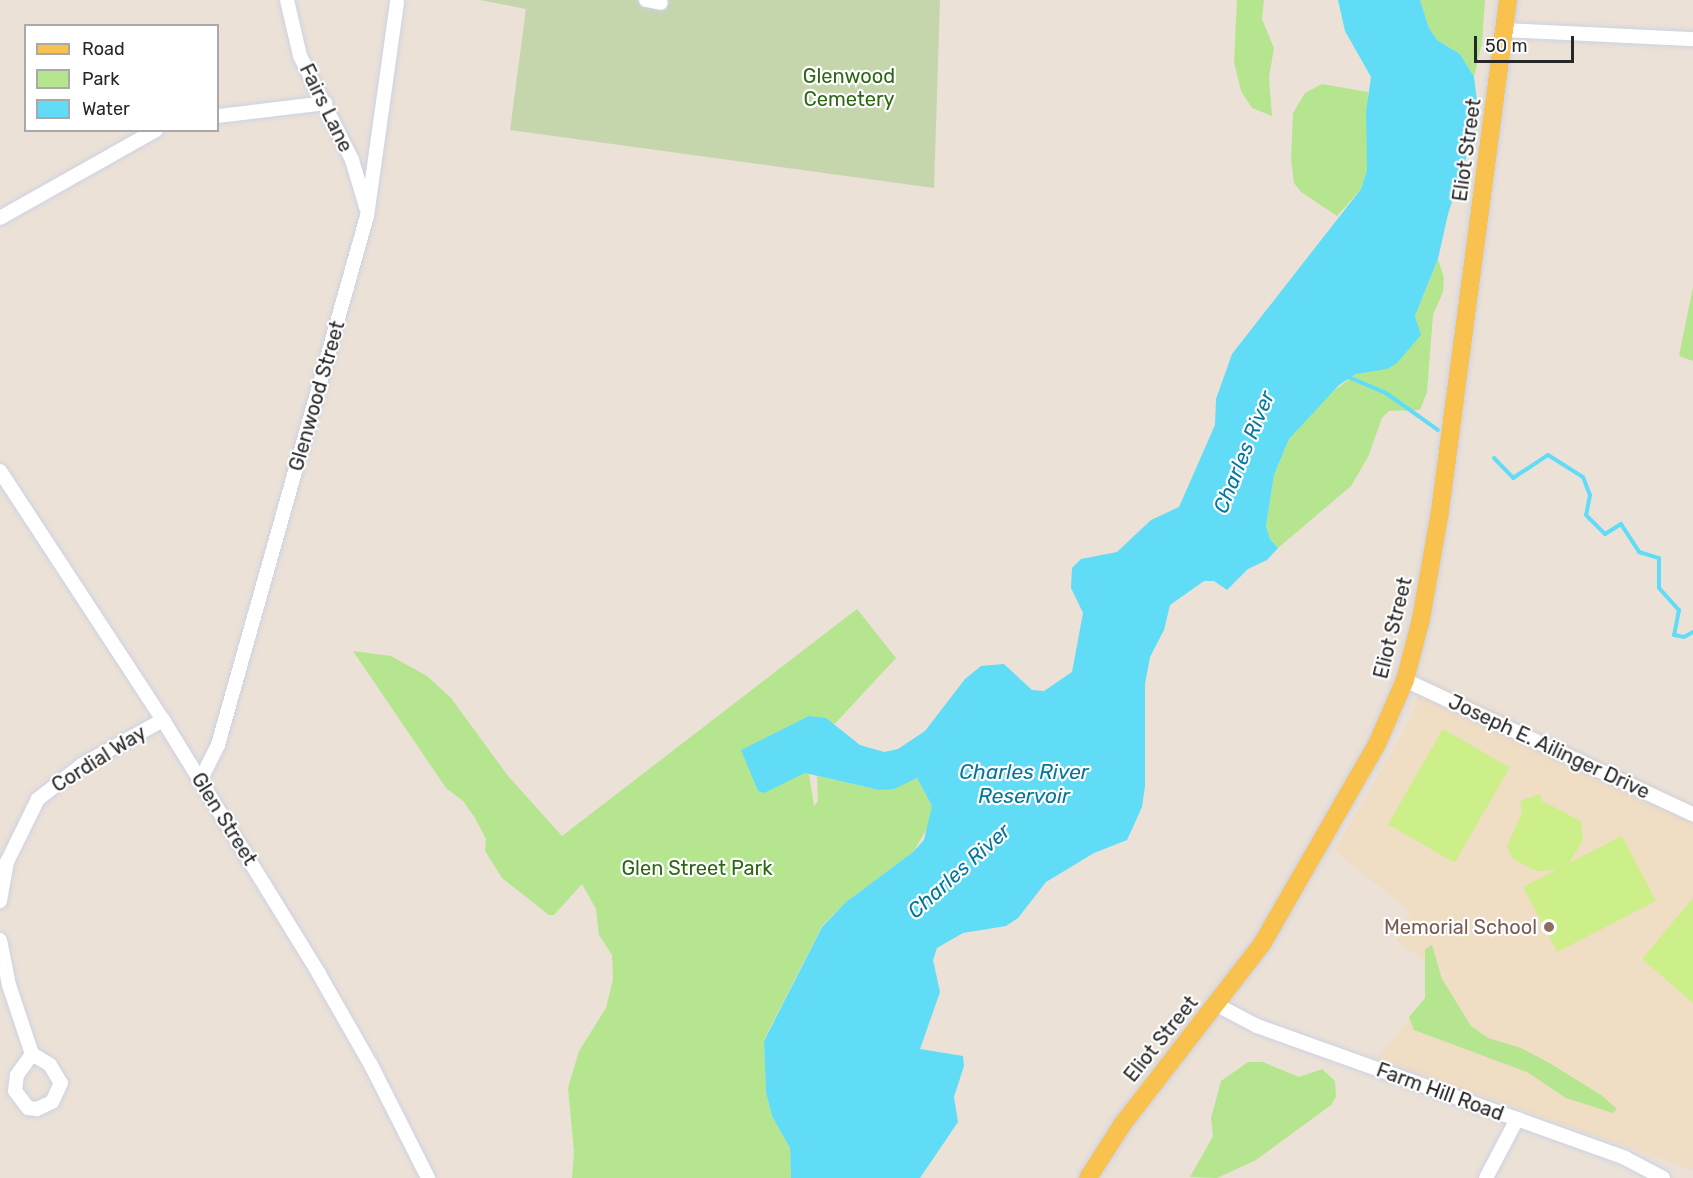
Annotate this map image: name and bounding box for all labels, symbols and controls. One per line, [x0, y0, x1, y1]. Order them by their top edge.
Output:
legend [24, 24, 219, 132]
scale bar [1477, 24, 1578, 62]
text: 50 m [1485, 35, 1528, 57]
text: Road [82, 38, 125, 60]
street label: Fairs Lane [294, 60, 358, 156]
park label: Glenwood Cemetery [803, 64, 895, 111]
text: Park [82, 68, 119, 90]
street label: Eliot Street [1448, 97, 1486, 203]
text: Water [82, 98, 130, 120]
street label: Glenwood Street [284, 318, 350, 474]
water label: Charles River [1208, 387, 1280, 517]
street label: Eliot Street [1369, 575, 1417, 681]
street label: Joseph E. Ailinger Drive [1444, 690, 1654, 804]
street label: Cordial Way [47, 720, 151, 798]
water label: Charles River Reservoir [959, 759, 1089, 809]
street label: Glen Street [186, 768, 262, 870]
water label: Charles River [902, 818, 1016, 924]
park label: Glen Street Park [621, 856, 773, 880]
place label: Memorial School [1384, 915, 1537, 939]
marker: Memorial School [1542, 920, 1556, 934]
street label: Eliot Street [1119, 991, 1203, 1087]
street label: Farm Hill Road [1373, 1058, 1507, 1126]

